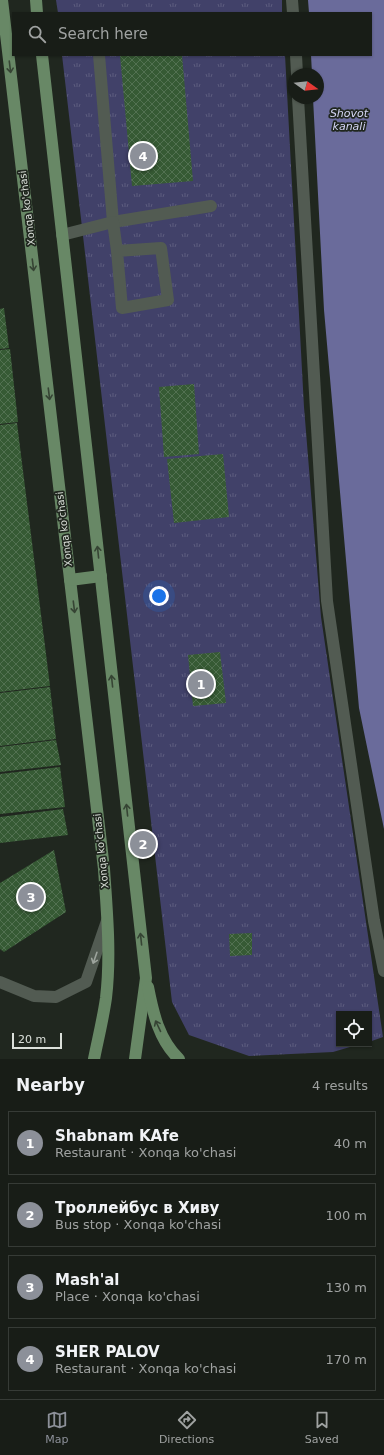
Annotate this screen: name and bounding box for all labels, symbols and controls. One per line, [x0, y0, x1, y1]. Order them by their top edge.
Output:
search box [12, 12, 372, 56]
icon: search [26, 23, 48, 45]
text: Search here [58, 25, 148, 43]
one-way arrow [6, 60, 14, 73]
north arrow [288, 68, 324, 104]
water label: Shovot kanali [330, 107, 369, 133]
pin: 4 [130, 141, 156, 171]
street label: Xonqa ko'chasi [17, 170, 37, 246]
one-way arrow [30, 258, 37, 271]
one-way arrow [45, 387, 52, 400]
street label: Xonqa ko'chasi [54, 491, 74, 567]
one-way arrow [94, 546, 102, 559]
your location [149, 586, 169, 606]
one-way arrow [70, 600, 77, 613]
pin: 1 [188, 669, 214, 699]
one-way arrow [109, 675, 116, 688]
one-way arrow [123, 804, 131, 817]
street label: Xonqa ko'chasi [92, 813, 110, 889]
pin: 2 [130, 829, 156, 859]
pin: 3 [18, 882, 44, 912]
one-way arrow [138, 933, 145, 946]
one-way arrow [90, 952, 98, 964]
map controls [336, 1011, 372, 1047]
button: locate [336, 1011, 372, 1047]
one-way arrow [154, 1021, 161, 1033]
scale bar [12, 1031, 62, 1050]
text: 20 m [18, 1033, 46, 1046]
text: Nearby [16, 1075, 85, 1095]
text: 4 results [312, 1078, 368, 1093]
text: Shabnam KAfe [55, 1127, 179, 1145]
text: 1 [25, 1136, 35, 1151]
text: 40 m [334, 1136, 367, 1151]
text: Restaurant · Xonqa ko'chasi [55, 1145, 236, 1160]
text: Троллейбус в Хиву [55, 1199, 219, 1217]
text: 2 [25, 1208, 35, 1223]
text: 100 m [325, 1208, 367, 1223]
text: Bus stop · Xonqa ko'chasi [55, 1217, 221, 1232]
text: Mash'al [55, 1271, 120, 1289]
text: 3 [25, 1280, 35, 1295]
text: 130 m [325, 1280, 367, 1295]
text: Place · Xonqa ko'chasi [55, 1289, 200, 1304]
text: SHER PALOV [55, 1343, 160, 1361]
text: 4 [25, 1352, 35, 1367]
text: 170 m [325, 1352, 367, 1367]
text: Restaurant · Xonqa ko'chasi [55, 1361, 236, 1376]
tab: Map [45, 1409, 68, 1446]
tab: Directions [159, 1409, 214, 1446]
tab: Saved [305, 1409, 339, 1446]

